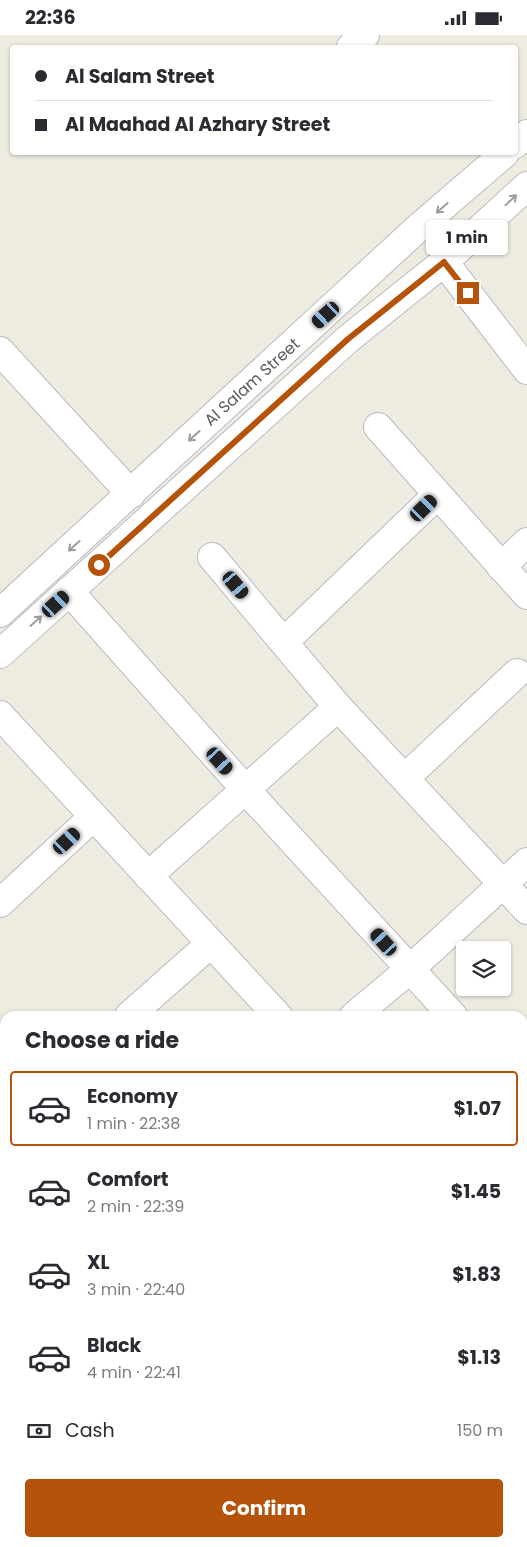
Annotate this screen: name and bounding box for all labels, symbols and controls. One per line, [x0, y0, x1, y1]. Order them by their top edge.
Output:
text: 22:36 [25, 4, 76, 31]
text: Al Salam Street [65, 63, 215, 90]
text: Al Maahad Al Azhary Street [65, 111, 330, 138]
one-way arrow [504, 195, 517, 207]
one-way arrow [436, 202, 449, 213]
callout: 1 min [427, 221, 509, 255]
text: 1 min [446, 226, 488, 249]
route end [457, 282, 479, 304]
car [309, 299, 342, 331]
street label: Al Salam Street [199, 333, 305, 431]
one-way arrow [187, 430, 200, 442]
car [407, 492, 440, 524]
one-way arrow [67, 540, 80, 551]
route start [88, 554, 110, 576]
car [220, 569, 251, 601]
car [39, 588, 72, 620]
one-way arrow [29, 616, 42, 628]
car [204, 745, 235, 777]
car [50, 825, 83, 857]
car [368, 926, 399, 958]
map controls [456, 941, 511, 996]
button: layers [456, 941, 511, 996]
text: Choose a ride [25, 1025, 179, 1056]
text: Economy [87, 1083, 178, 1110]
icon: car [27, 1086, 72, 1131]
text: $1.07 [453, 1095, 501, 1122]
text: 1 min · 22:38 [87, 1112, 180, 1135]
text: Comfort [87, 1166, 169, 1193]
icon: car [27, 1169, 72, 1214]
text: $1.45 [451, 1178, 501, 1205]
text: 2 min · 22:39 [87, 1195, 184, 1218]
text: XL [87, 1249, 110, 1276]
icon: car [27, 1252, 72, 1297]
text: $1.83 [452, 1261, 501, 1288]
text: 3 min · 22:40 [87, 1278, 185, 1301]
text: Black [87, 1332, 141, 1359]
icon: car [27, 1335, 72, 1380]
text: $1.13 [457, 1344, 501, 1371]
text: 4 min · 22:41 [87, 1361, 181, 1384]
icon: cash [25, 1417, 53, 1445]
text: Cash [65, 1417, 115, 1444]
text: 150 m [457, 1419, 503, 1442]
button: Confirm [25, 1479, 503, 1537]

